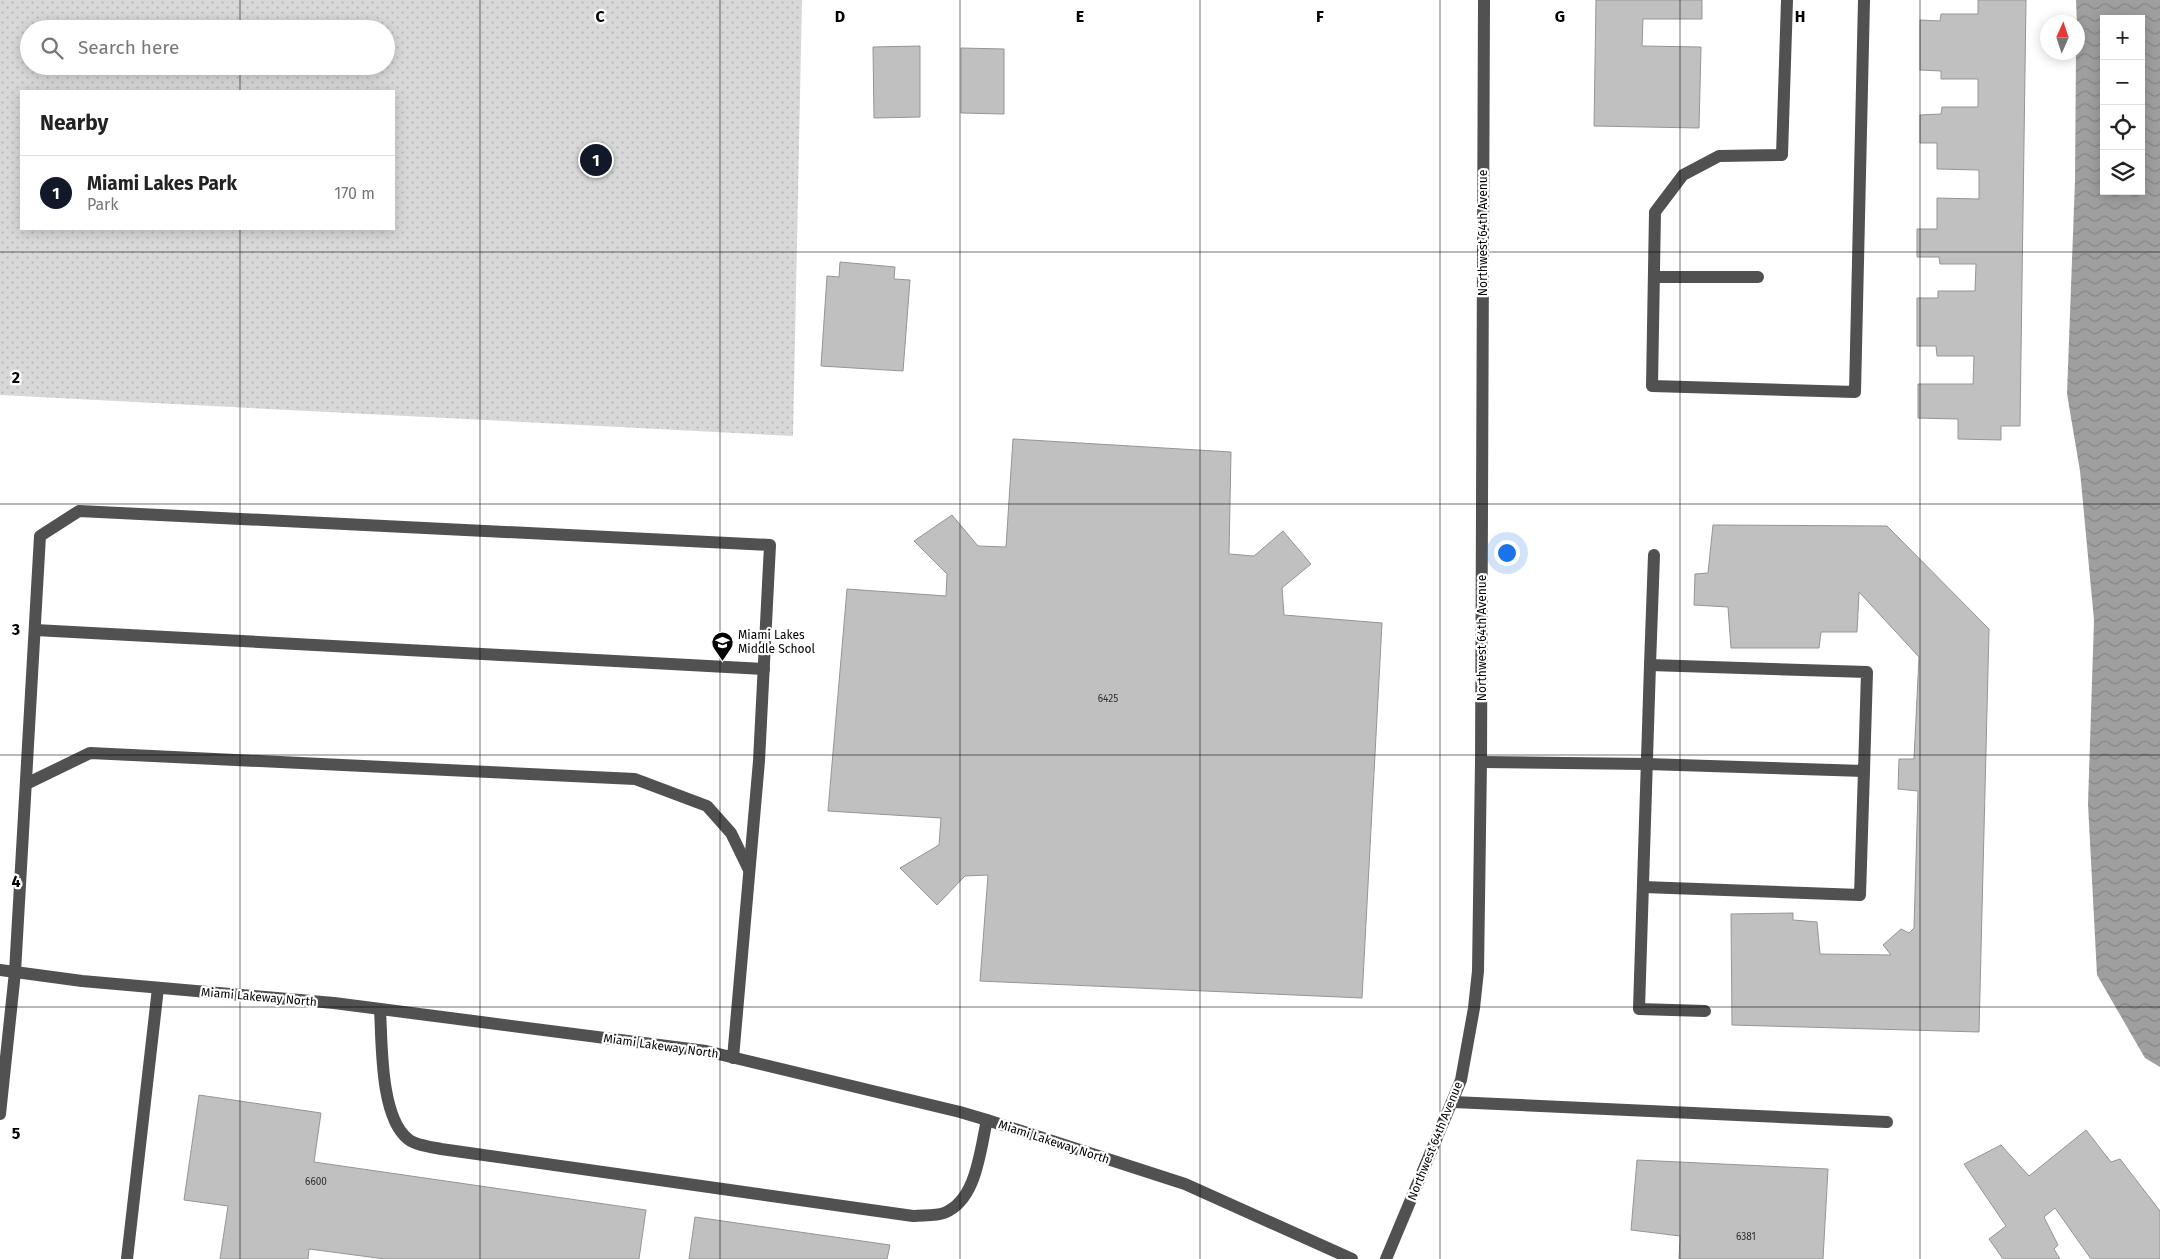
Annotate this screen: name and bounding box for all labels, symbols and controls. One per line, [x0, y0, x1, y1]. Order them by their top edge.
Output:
text: C [595, 7, 605, 26]
text: D [835, 7, 845, 26]
text: E [1076, 7, 1084, 26]
text: F [1316, 7, 1324, 26]
text: G [1555, 7, 1565, 26]
text: H [1795, 7, 1805, 26]
north arrow [2040, 15, 2085, 60]
map controls [2100, 15, 2145, 195]
button: + [2100, 15, 2145, 60]
search box [20, 20, 395, 75]
icon: search [38, 34, 66, 62]
text: Search here [78, 36, 179, 59]
button: − [2100, 60, 2145, 105]
button: locate [2100, 105, 2145, 150]
text: Nearby [40, 110, 108, 136]
pin: 1 [580, 141, 612, 179]
button: layers [2100, 150, 2145, 195]
street label: Northwest 64th Avenue [1476, 170, 1490, 296]
text: Miami Lakes Park [87, 172, 237, 195]
text: 1 [52, 184, 60, 203]
text: 170 m [334, 184, 375, 203]
text: Park [87, 195, 119, 214]
text: 2 [12, 368, 20, 387]
your location [1494, 540, 1520, 566]
street label: Northwest 64th Avenue [1475, 575, 1489, 701]
text: 3 [11, 620, 20, 639]
place label: Miami Lakes Middle School [738, 628, 816, 656]
school or university icon: Miami Lakes Middle School [710, 630, 734, 661]
house number: 6425 [1098, 693, 1118, 705]
text: 4 [11, 872, 21, 891]
street label: Miami Lakeway North [201, 985, 317, 1009]
street label: Miami Lakeway North [603, 1031, 719, 1061]
street label: Northwest 64th Avenue [1405, 1080, 1465, 1202]
street label: Miami Lakeway North [997, 1117, 1111, 1167]
text: 5 [12, 1124, 21, 1143]
house number: 6600 [305, 1176, 327, 1188]
house number: 6381 [1736, 1231, 1756, 1243]

